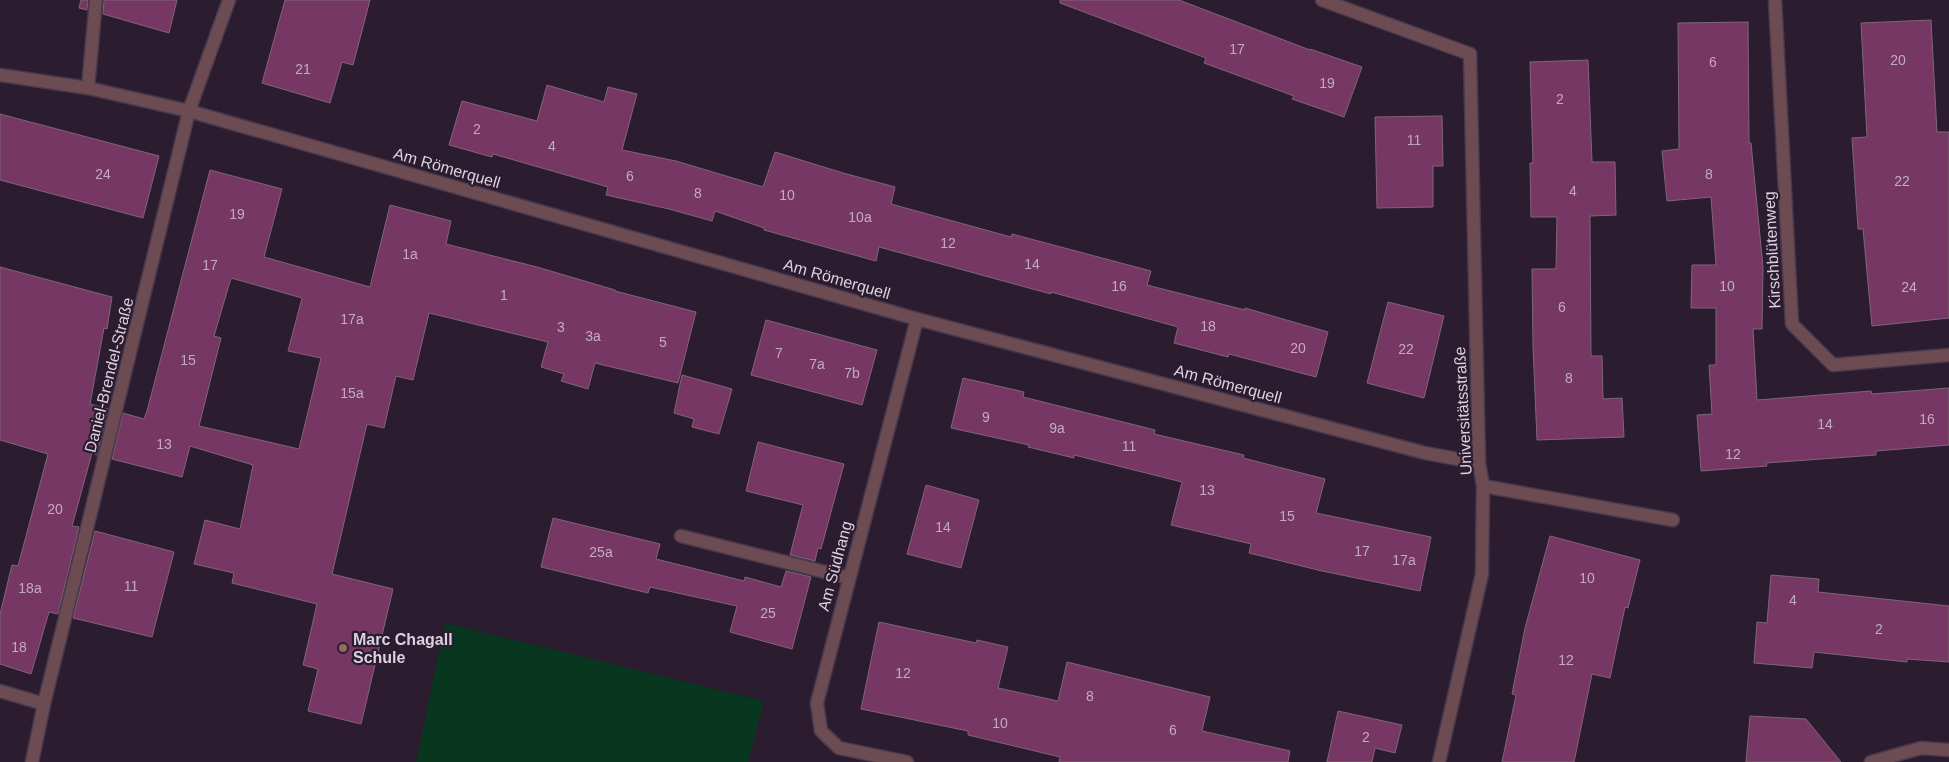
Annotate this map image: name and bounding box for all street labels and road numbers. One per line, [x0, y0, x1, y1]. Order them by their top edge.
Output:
street label: Am Römerquell [392, 145, 502, 191]
street label: Kirschblütenweg [1760, 191, 1784, 309]
street label: Am Römerquell [782, 256, 892, 302]
street label: Daniel-Brendel-Straße [81, 296, 137, 454]
street label: Universitätsstraße [1451, 346, 1475, 476]
street label: Am Römerquell [1173, 362, 1283, 406]
street label: Am Südhang [815, 519, 855, 613]

